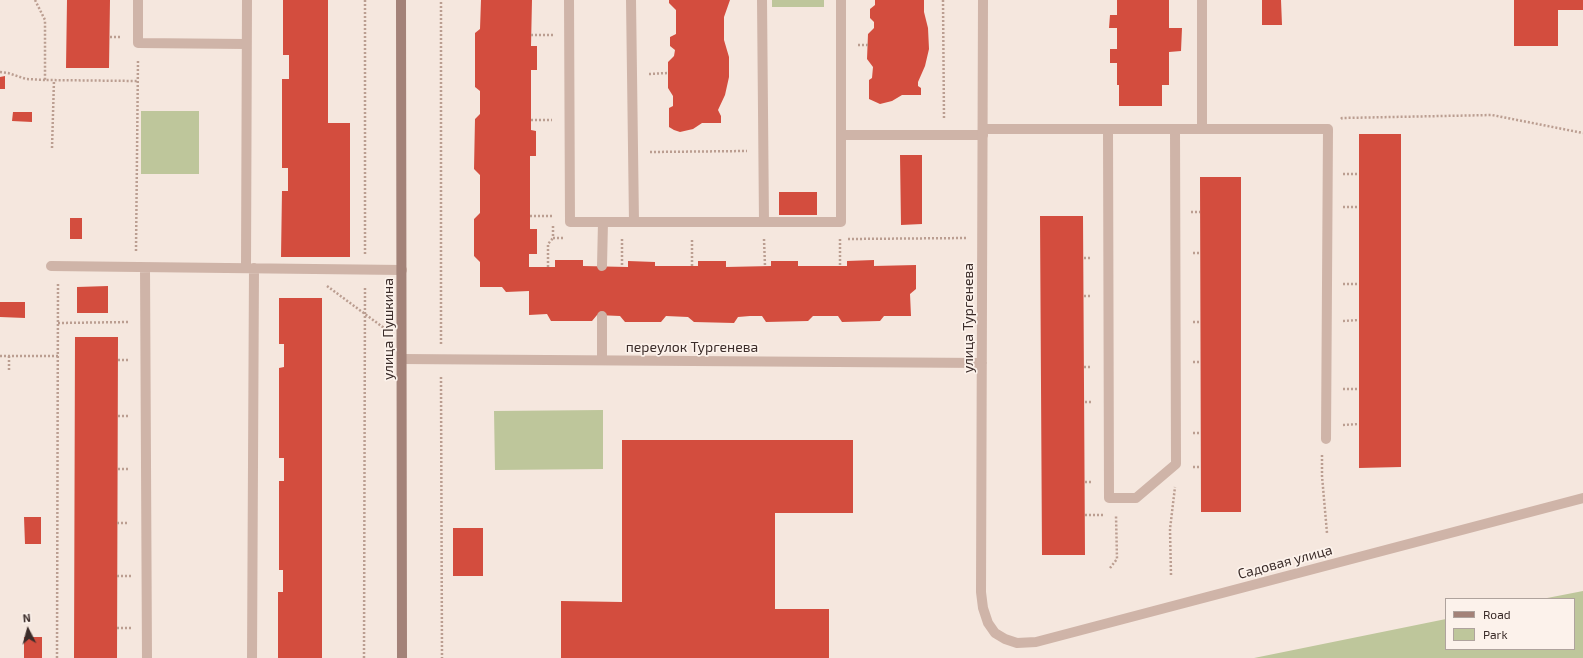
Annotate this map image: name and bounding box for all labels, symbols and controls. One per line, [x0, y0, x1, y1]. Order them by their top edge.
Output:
street label: улица Тургенева [960, 263, 976, 373]
street label: улица Пушкина [380, 278, 396, 380]
street label: переулок Тургенева [626, 339, 758, 355]
street label: Садовая улица [1236, 541, 1334, 583]
legend [1445, 598, 1575, 650]
text: Road [1483, 607, 1511, 621]
north arrow [8, 610, 48, 650]
text: N [22, 611, 31, 624]
text: Park [1483, 627, 1508, 641]

